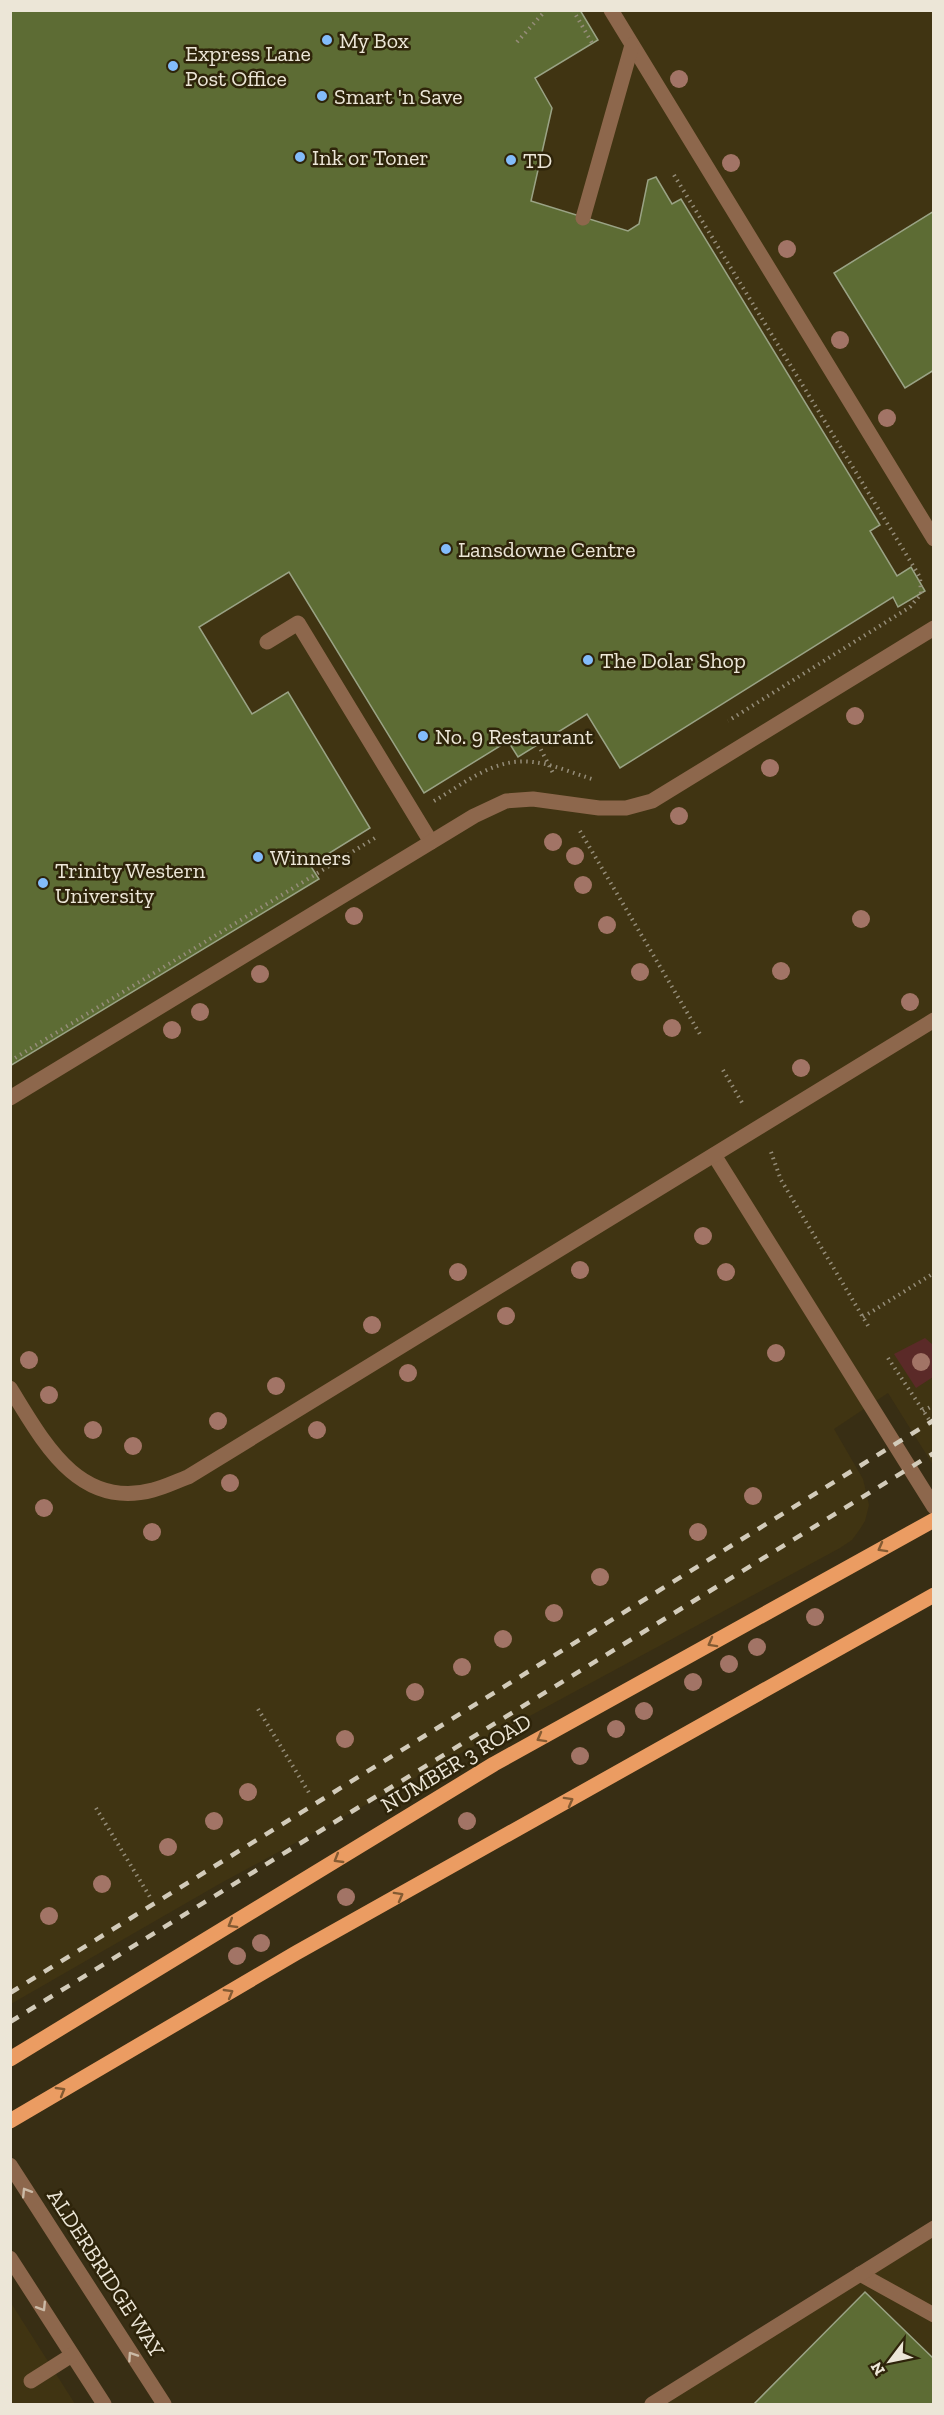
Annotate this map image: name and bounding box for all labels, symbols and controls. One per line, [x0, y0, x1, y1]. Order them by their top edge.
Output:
place label: My Box [339, 27, 409, 54]
marker: My Box [320, 33, 334, 47]
place label: Express Lane Post Office [185, 40, 311, 92]
marker: Express Lane Post Office [166, 59, 180, 73]
place label: Smart 'n Save [334, 83, 463, 110]
marker: Smart 'n Save [315, 89, 329, 103]
place label: Ink or Toner [312, 144, 429, 171]
place label: TD [523, 147, 552, 174]
marker: Ink or Toner [293, 150, 307, 164]
marker: TD [504, 153, 518, 167]
place label: Lansdowne Centre [458, 536, 636, 563]
marker: Lansdowne Centre [439, 542, 453, 556]
place label: The Dolar Shop [600, 647, 746, 674]
marker: The Dolar Shop [581, 653, 595, 667]
place label: No. 9 Restaurant [435, 723, 594, 750]
marker: No. 9 Restaurant [416, 729, 430, 743]
place label: Winners [270, 844, 351, 871]
marker: Winners [251, 850, 265, 864]
place label: Trinity Western University [55, 857, 206, 909]
marker: Trinity Western University [36, 876, 50, 890]
one-way arrow [878, 1541, 888, 1552]
one-way arrow [708, 1636, 718, 1647]
street label: NUMBER 3 ROAD [376, 1708, 536, 1818]
one-way arrow [537, 1731, 548, 1742]
one-way arrow [563, 1796, 573, 1808]
one-way arrow [334, 1852, 344, 1864]
one-way arrow [392, 1892, 403, 1903]
one-way arrow [228, 1917, 238, 1928]
one-way arrow [223, 1988, 233, 2000]
one-way arrow [55, 2087, 65, 2098]
street label: ALDERBRIDGE WAY [42, 2184, 171, 2363]
one-way arrow [22, 2188, 34, 2198]
one-way arrow [34, 2301, 46, 2311]
north arrow [860, 2331, 920, 2391]
one-way arrow [128, 2352, 139, 2363]
text: N [866, 2358, 889, 2379]

